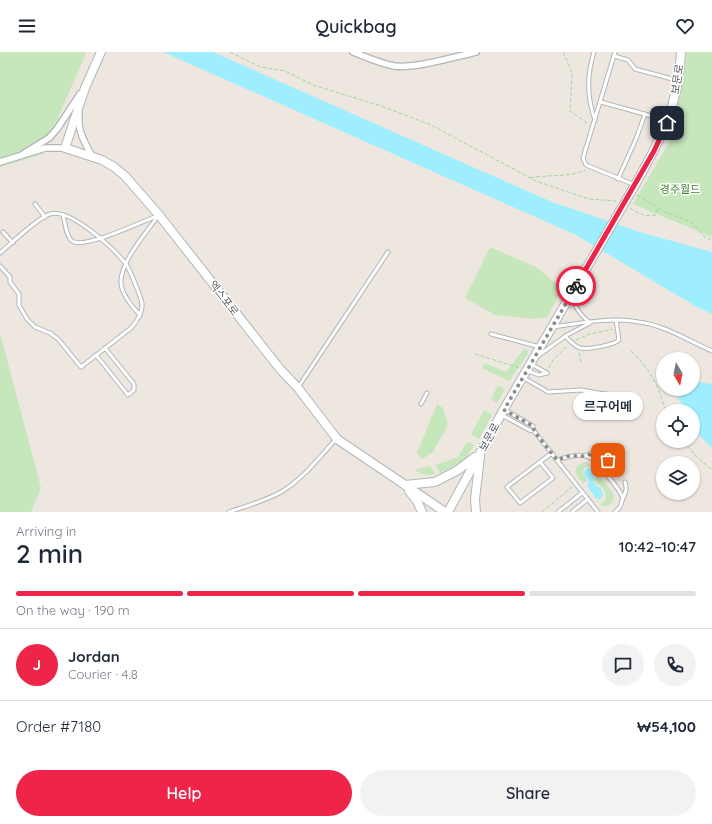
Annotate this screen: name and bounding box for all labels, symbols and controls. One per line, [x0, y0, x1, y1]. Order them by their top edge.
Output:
icon: menu [16, 15, 38, 37]
text: Quickbag [315, 15, 397, 38]
icon: heart [674, 15, 696, 37]
street label: 보문로 [668, 63, 686, 95]
pin [650, 106, 684, 140]
icon: home [656, 112, 678, 134]
park label: 경주월드 [660, 182, 700, 196]
courier [556, 266, 596, 306]
icon: bike [565, 275, 587, 297]
street label: 엑스포로 [206, 278, 242, 318]
north arrow [656, 352, 700, 396]
map controls [656, 352, 700, 500]
callout: 르구어메 [573, 392, 643, 420]
text: 르구어메 [584, 398, 632, 414]
button: locate [656, 404, 700, 448]
street label: 보문로 [476, 420, 502, 454]
pin [591, 443, 625, 477]
icon: bag [597, 449, 619, 471]
button: layers [656, 456, 700, 500]
text: Arriving in [16, 523, 76, 539]
text: 2 min [16, 537, 83, 570]
text: 10:42–10:47 [619, 537, 696, 556]
text: On the way · 190 m [16, 602, 130, 618]
button: chat [602, 644, 644, 686]
button: phone [654, 644, 696, 686]
text: Jordan [68, 647, 120, 666]
text: J [33, 655, 41, 674]
text: Courier · 4.8 [68, 666, 138, 682]
text: Order #7180 [16, 717, 101, 736]
text: ₩54,100 [637, 717, 696, 736]
button: Help [16, 770, 352, 816]
button: Share [360, 770, 696, 816]

